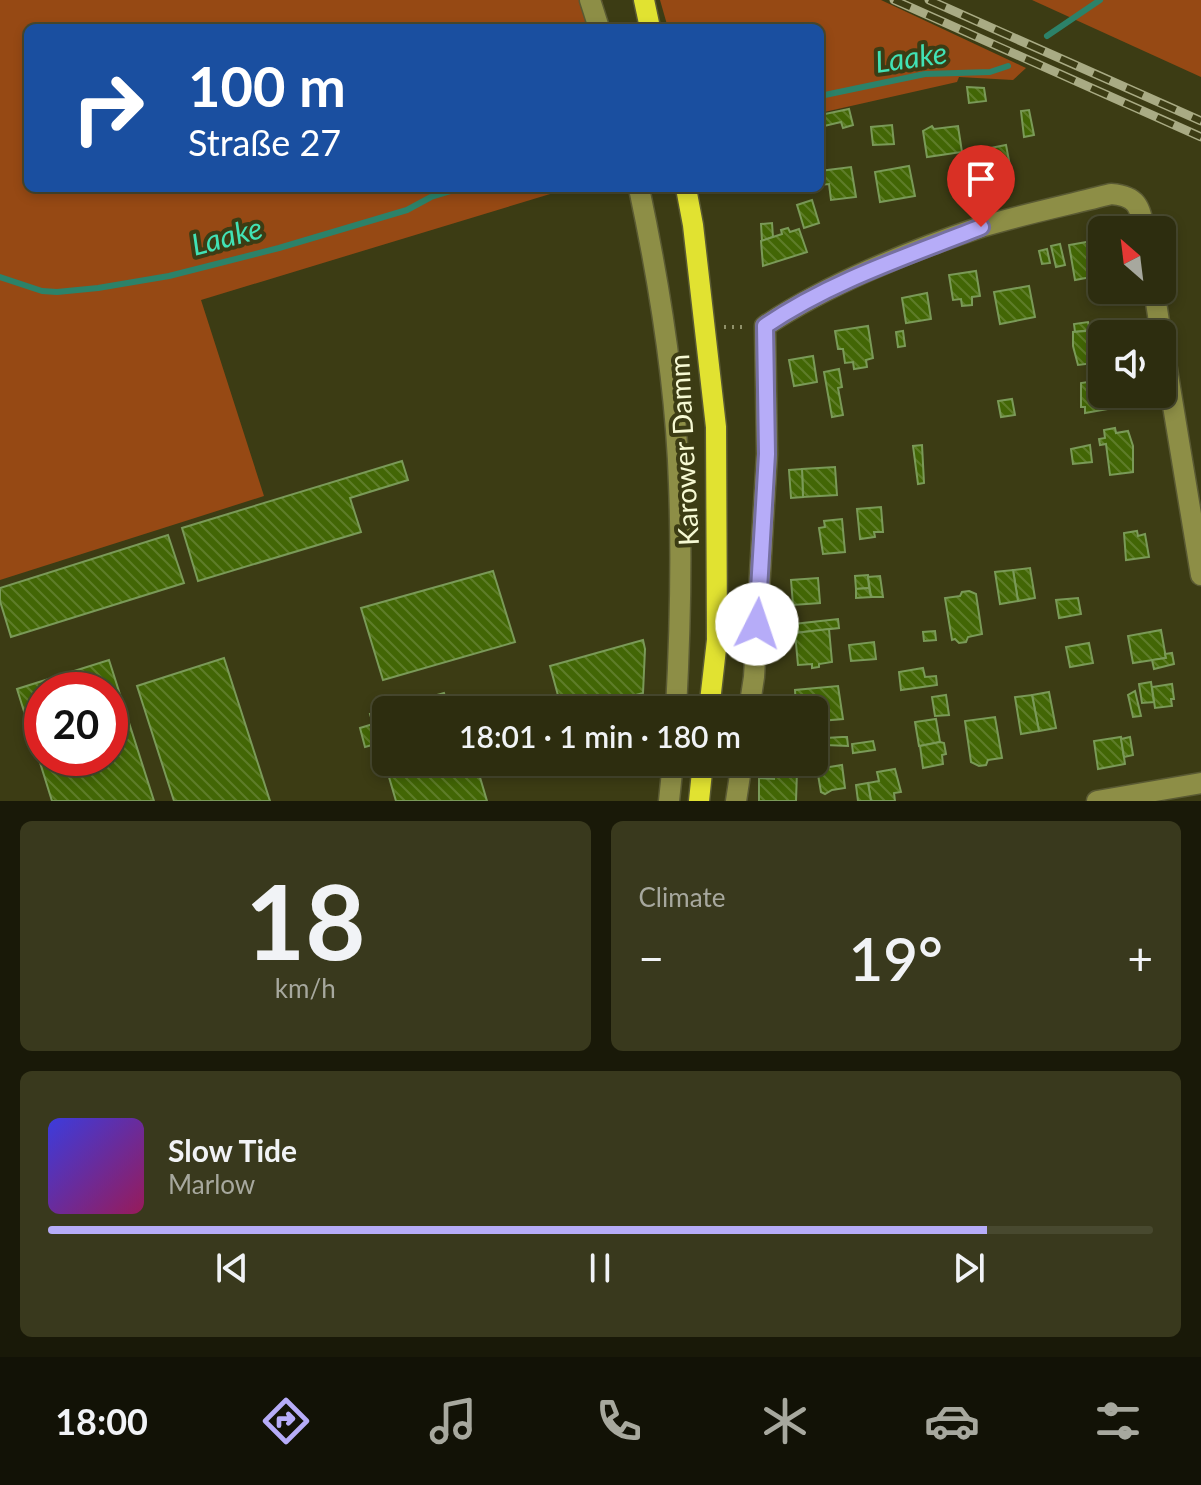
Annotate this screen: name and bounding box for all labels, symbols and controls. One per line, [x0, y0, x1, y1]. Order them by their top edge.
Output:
water label: Laake [872, 33, 949, 79]
text: 100 m [188, 52, 346, 119]
icon: right [56, 56, 160, 160]
text: Straße 27 [188, 120, 341, 164]
pin [947, 145, 1015, 227]
icon: arrive [959, 157, 1003, 201]
water label: Laake [187, 208, 266, 262]
north arrow [1088, 216, 1176, 304]
map controls [1088, 216, 1176, 408]
button: sound [1088, 320, 1176, 408]
street label: Karower Damm [661, 353, 705, 547]
position arrow [715, 582, 799, 666]
speed limit sign: 20 [24, 672, 128, 776]
text: 18:01 · 1 min · 180 m [459, 718, 741, 754]
text: 18 [245, 857, 366, 982]
text: Climate [639, 881, 725, 913]
text: 19° [849, 922, 943, 994]
text: − [639, 932, 664, 984]
text: + [1127, 932, 1153, 984]
text: km/h [275, 972, 336, 1004]
text: Slow Tide [168, 1132, 297, 1168]
text: Marlow [168, 1168, 255, 1200]
icon: previous [210, 1246, 254, 1290]
icon: pause [578, 1246, 622, 1290]
icon: next [947, 1246, 991, 1290]
icon: directions [258, 1393, 314, 1449]
icon: music [425, 1393, 481, 1449]
icon: phone [591, 1393, 647, 1449]
icon: climate [757, 1393, 813, 1449]
icon: car [924, 1393, 980, 1449]
icon: filters [1090, 1393, 1146, 1449]
text: 18:00 [55, 1399, 148, 1443]

